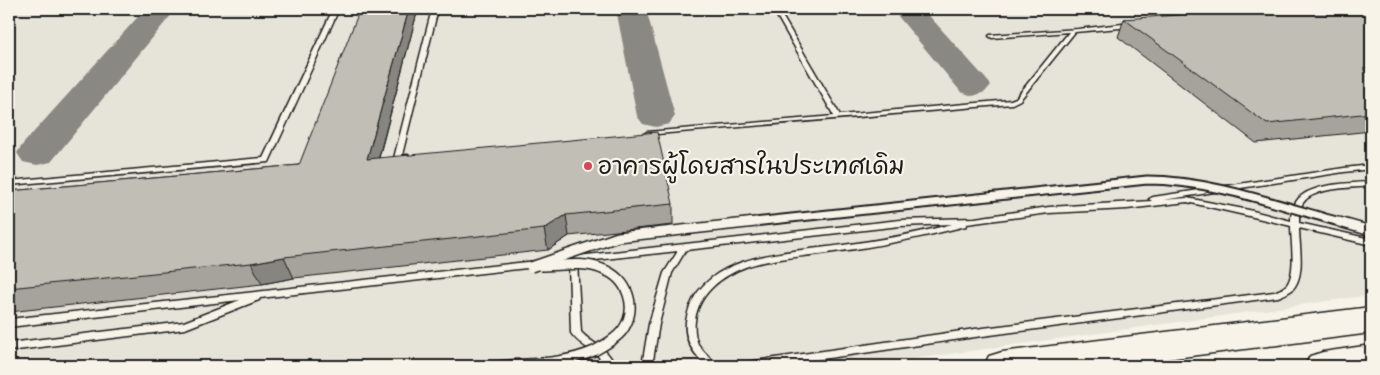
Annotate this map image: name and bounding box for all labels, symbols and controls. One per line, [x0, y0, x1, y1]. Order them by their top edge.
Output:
place label: อาคารผู้โดยสารในประเทศเดิม [598, 150, 904, 184]
marker: อาคารผู้โดยสารในประเทศเดิม [582, 160, 594, 172]

